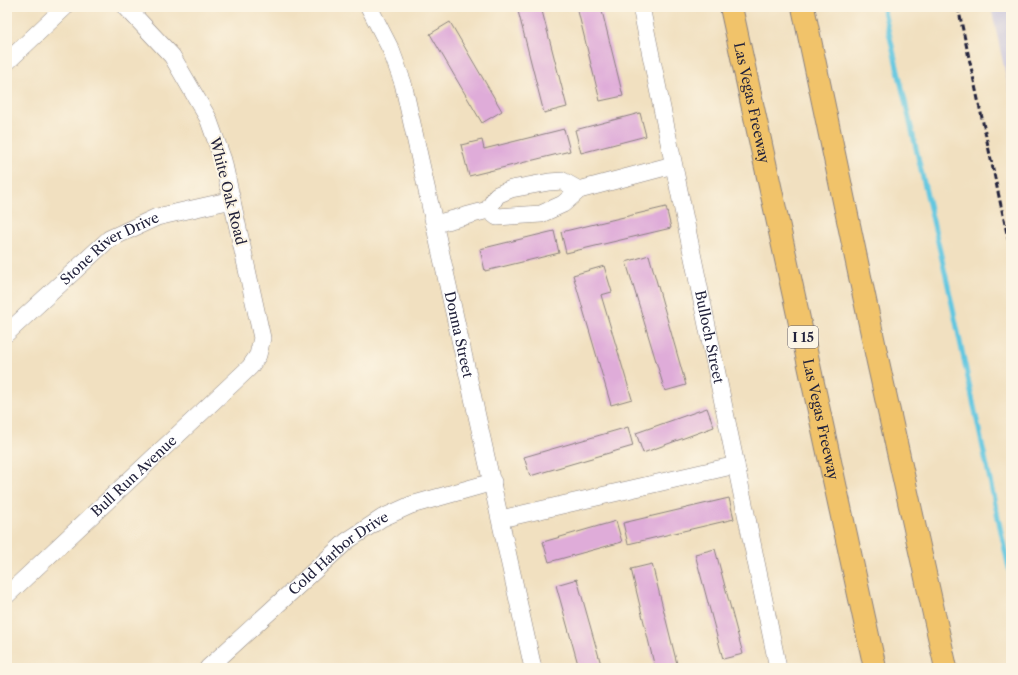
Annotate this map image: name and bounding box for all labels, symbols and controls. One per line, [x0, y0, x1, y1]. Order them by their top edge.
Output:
street label: Las Vegas Freeway [730, 41, 774, 165]
street label: White Oak Road [206, 134, 250, 247]
street label: Stone River Drive [56, 208, 162, 289]
street label: Donna Street [441, 289, 477, 379]
street label: Bulloch Street [691, 289, 728, 385]
road number: I 15 [788, 326, 818, 348]
street label: Las Vegas Freeway [799, 357, 843, 482]
street label: Bull Run Avenue [87, 431, 181, 521]
street label: Cold Harbor Drive [285, 507, 391, 599]

